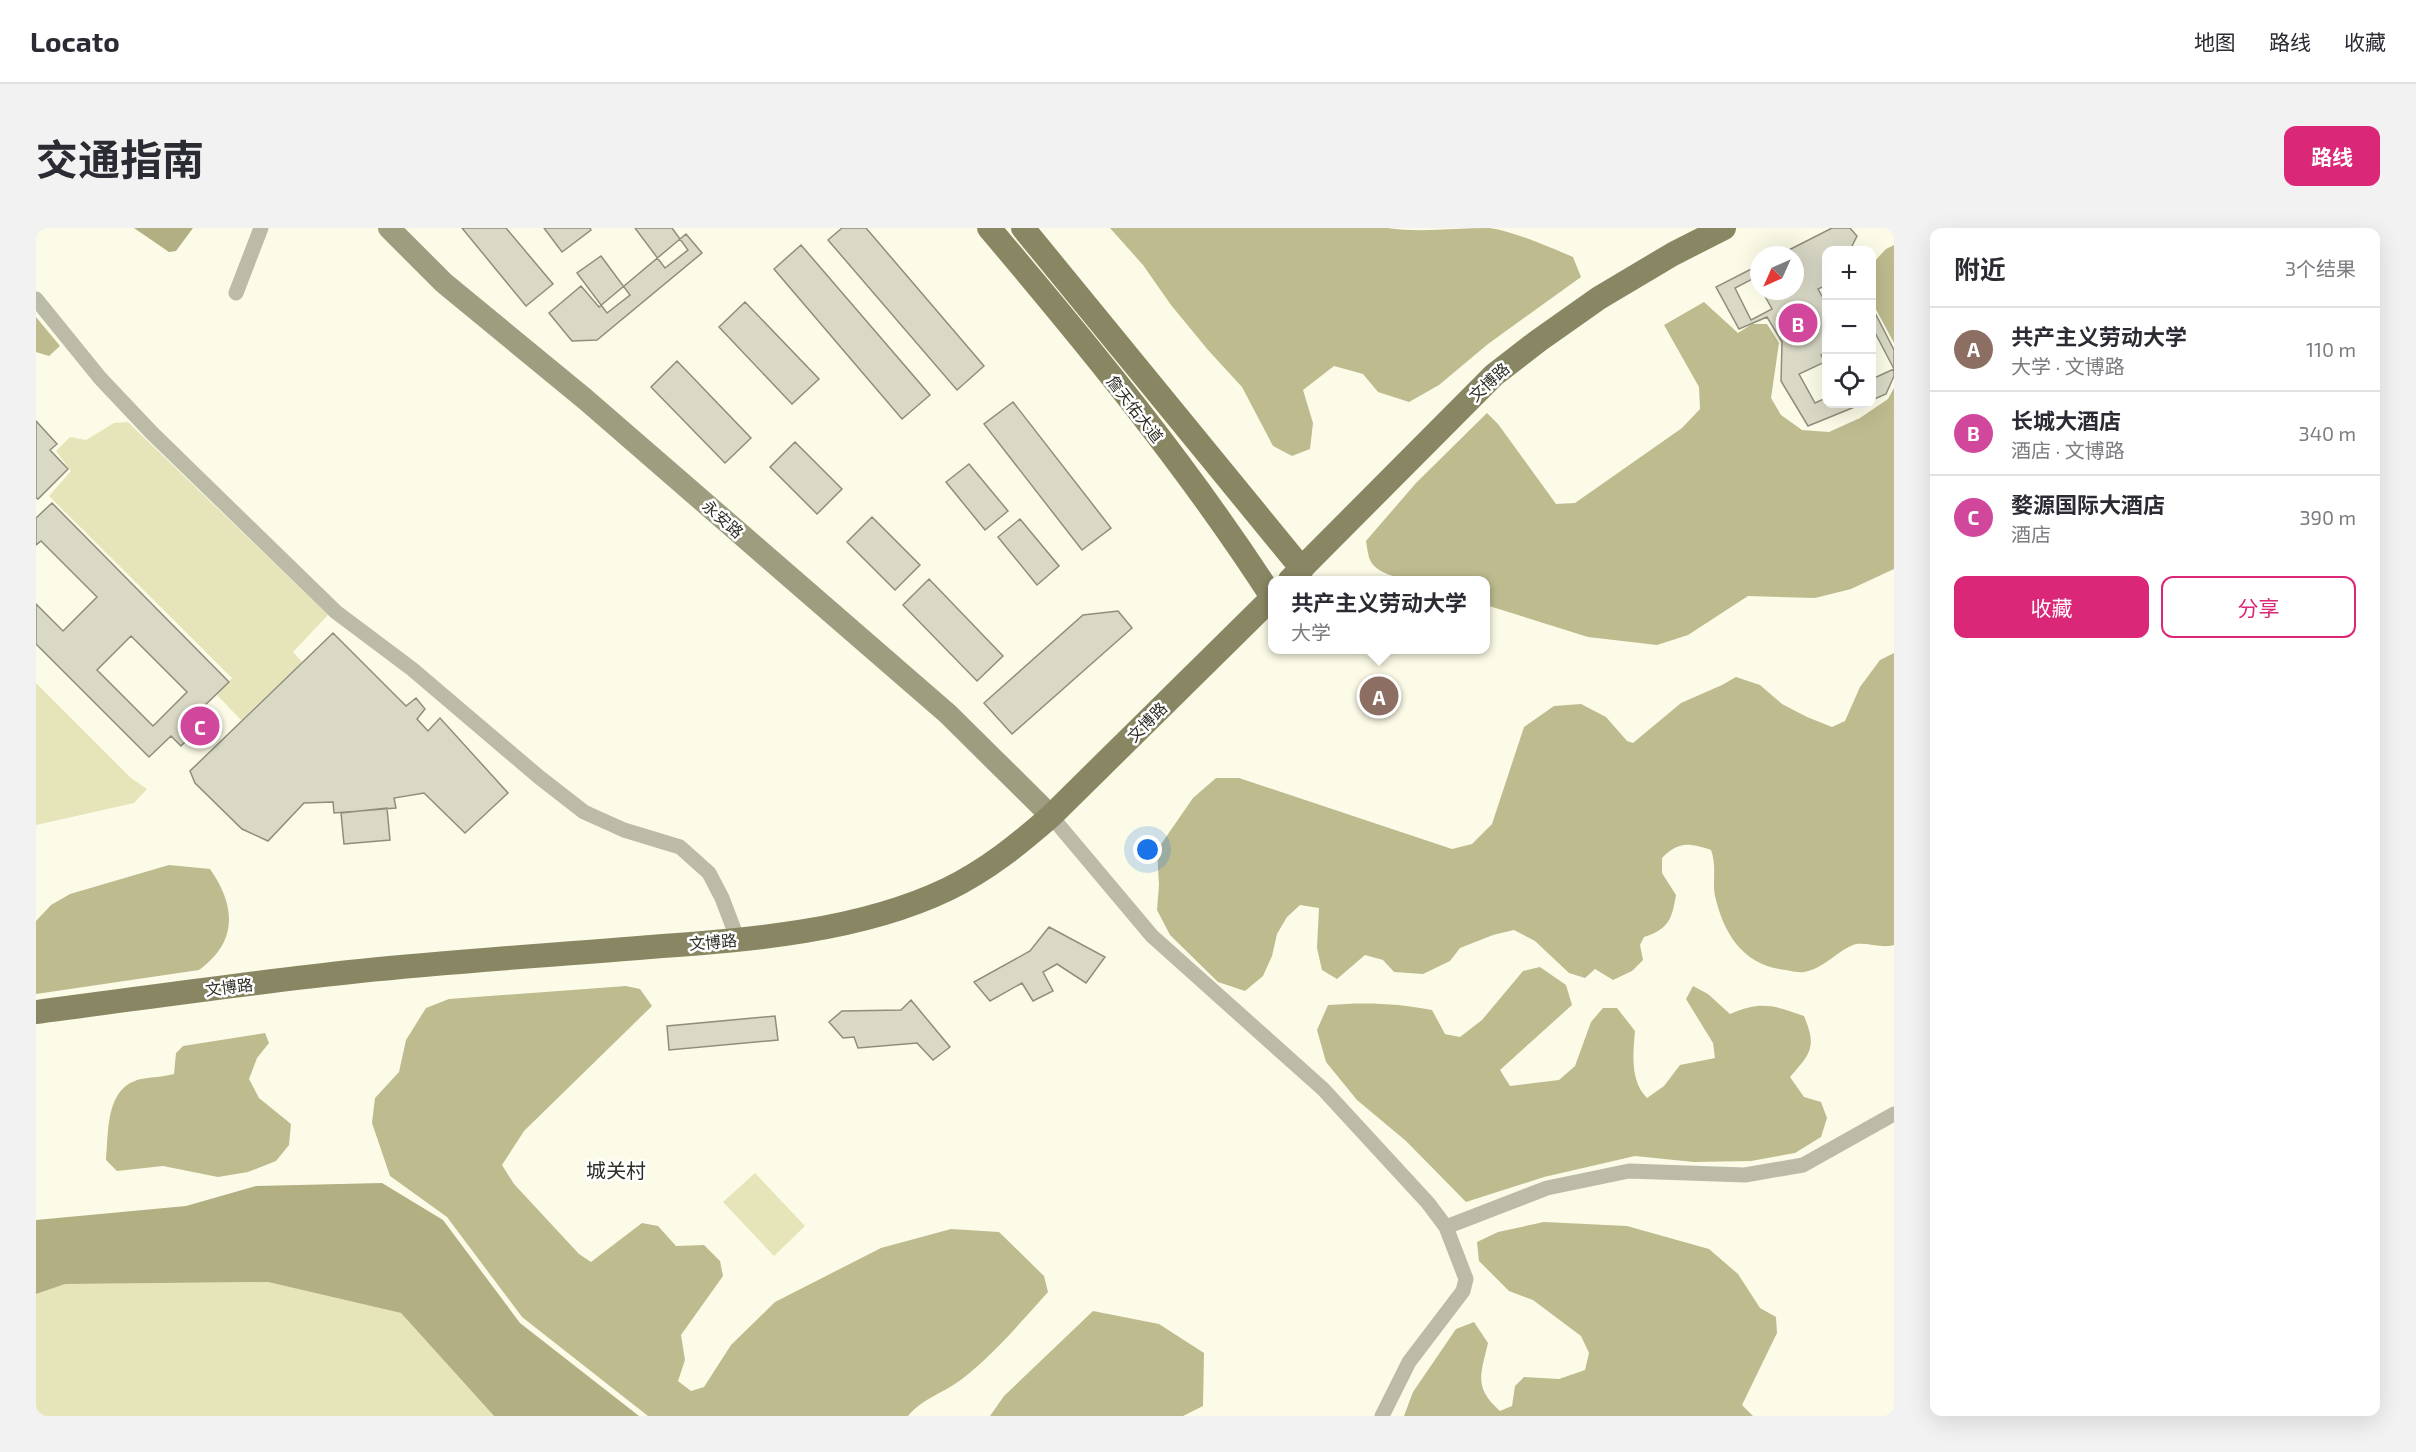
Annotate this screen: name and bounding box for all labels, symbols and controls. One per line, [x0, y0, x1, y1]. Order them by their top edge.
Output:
text: Locato [30, 24, 120, 58]
text: 地图 [2194, 29, 2236, 54]
text: 路线 [2269, 29, 2311, 54]
text: 收藏 [2344, 29, 2386, 54]
button: 路线 [2284, 126, 2380, 186]
text: 交通指南 [36, 133, 204, 183]
north arrow [1750, 246, 1804, 300]
map controls [1822, 246, 1876, 408]
button: + [1822, 246, 1876, 300]
text: 附近 [1954, 253, 2006, 284]
text: 3个结果 [2285, 256, 2356, 280]
pin: B [1778, 300, 1818, 346]
button: − [1822, 300, 1876, 354]
text: 共产主义劳动大学 [2011, 323, 2187, 349]
text: A [1967, 337, 1980, 361]
text: 110 m [2306, 337, 2356, 361]
button: locate [1822, 354, 1876, 408]
text: 大学 · 文博路 [2011, 354, 2125, 378]
street label: 文博路 [1465, 358, 1513, 405]
street label: 詹天佑大道 [1103, 371, 1168, 446]
text: 长城大酒店 [2011, 407, 2121, 433]
text: B [1967, 421, 1980, 445]
text: 340 m [2299, 421, 2356, 445]
text: 酒店 · 文博路 [2011, 438, 2125, 462]
text: 婺源国际大酒店 [2011, 491, 2165, 517]
street label: 永安路 [699, 496, 748, 542]
text: C [1968, 505, 1979, 529]
text: 390 m [2299, 505, 2356, 529]
text: 酒店 [2011, 522, 2051, 546]
popup [1268, 576, 1490, 654]
button: 收藏 [1954, 576, 2149, 638]
button: 分享 [2161, 576, 2356, 638]
text: 共产主义劳动大学 [1291, 589, 1467, 615]
text: 大学 [1291, 620, 1331, 644]
pin: A [1360, 674, 1398, 718]
street label: 文博路 [1123, 698, 1170, 745]
pin: C [180, 704, 220, 748]
your location [1133, 835, 1162, 864]
street label: 文博路 [688, 930, 738, 953]
street label: 文博路 [204, 974, 254, 999]
district label: 城关村 [586, 1158, 646, 1182]

